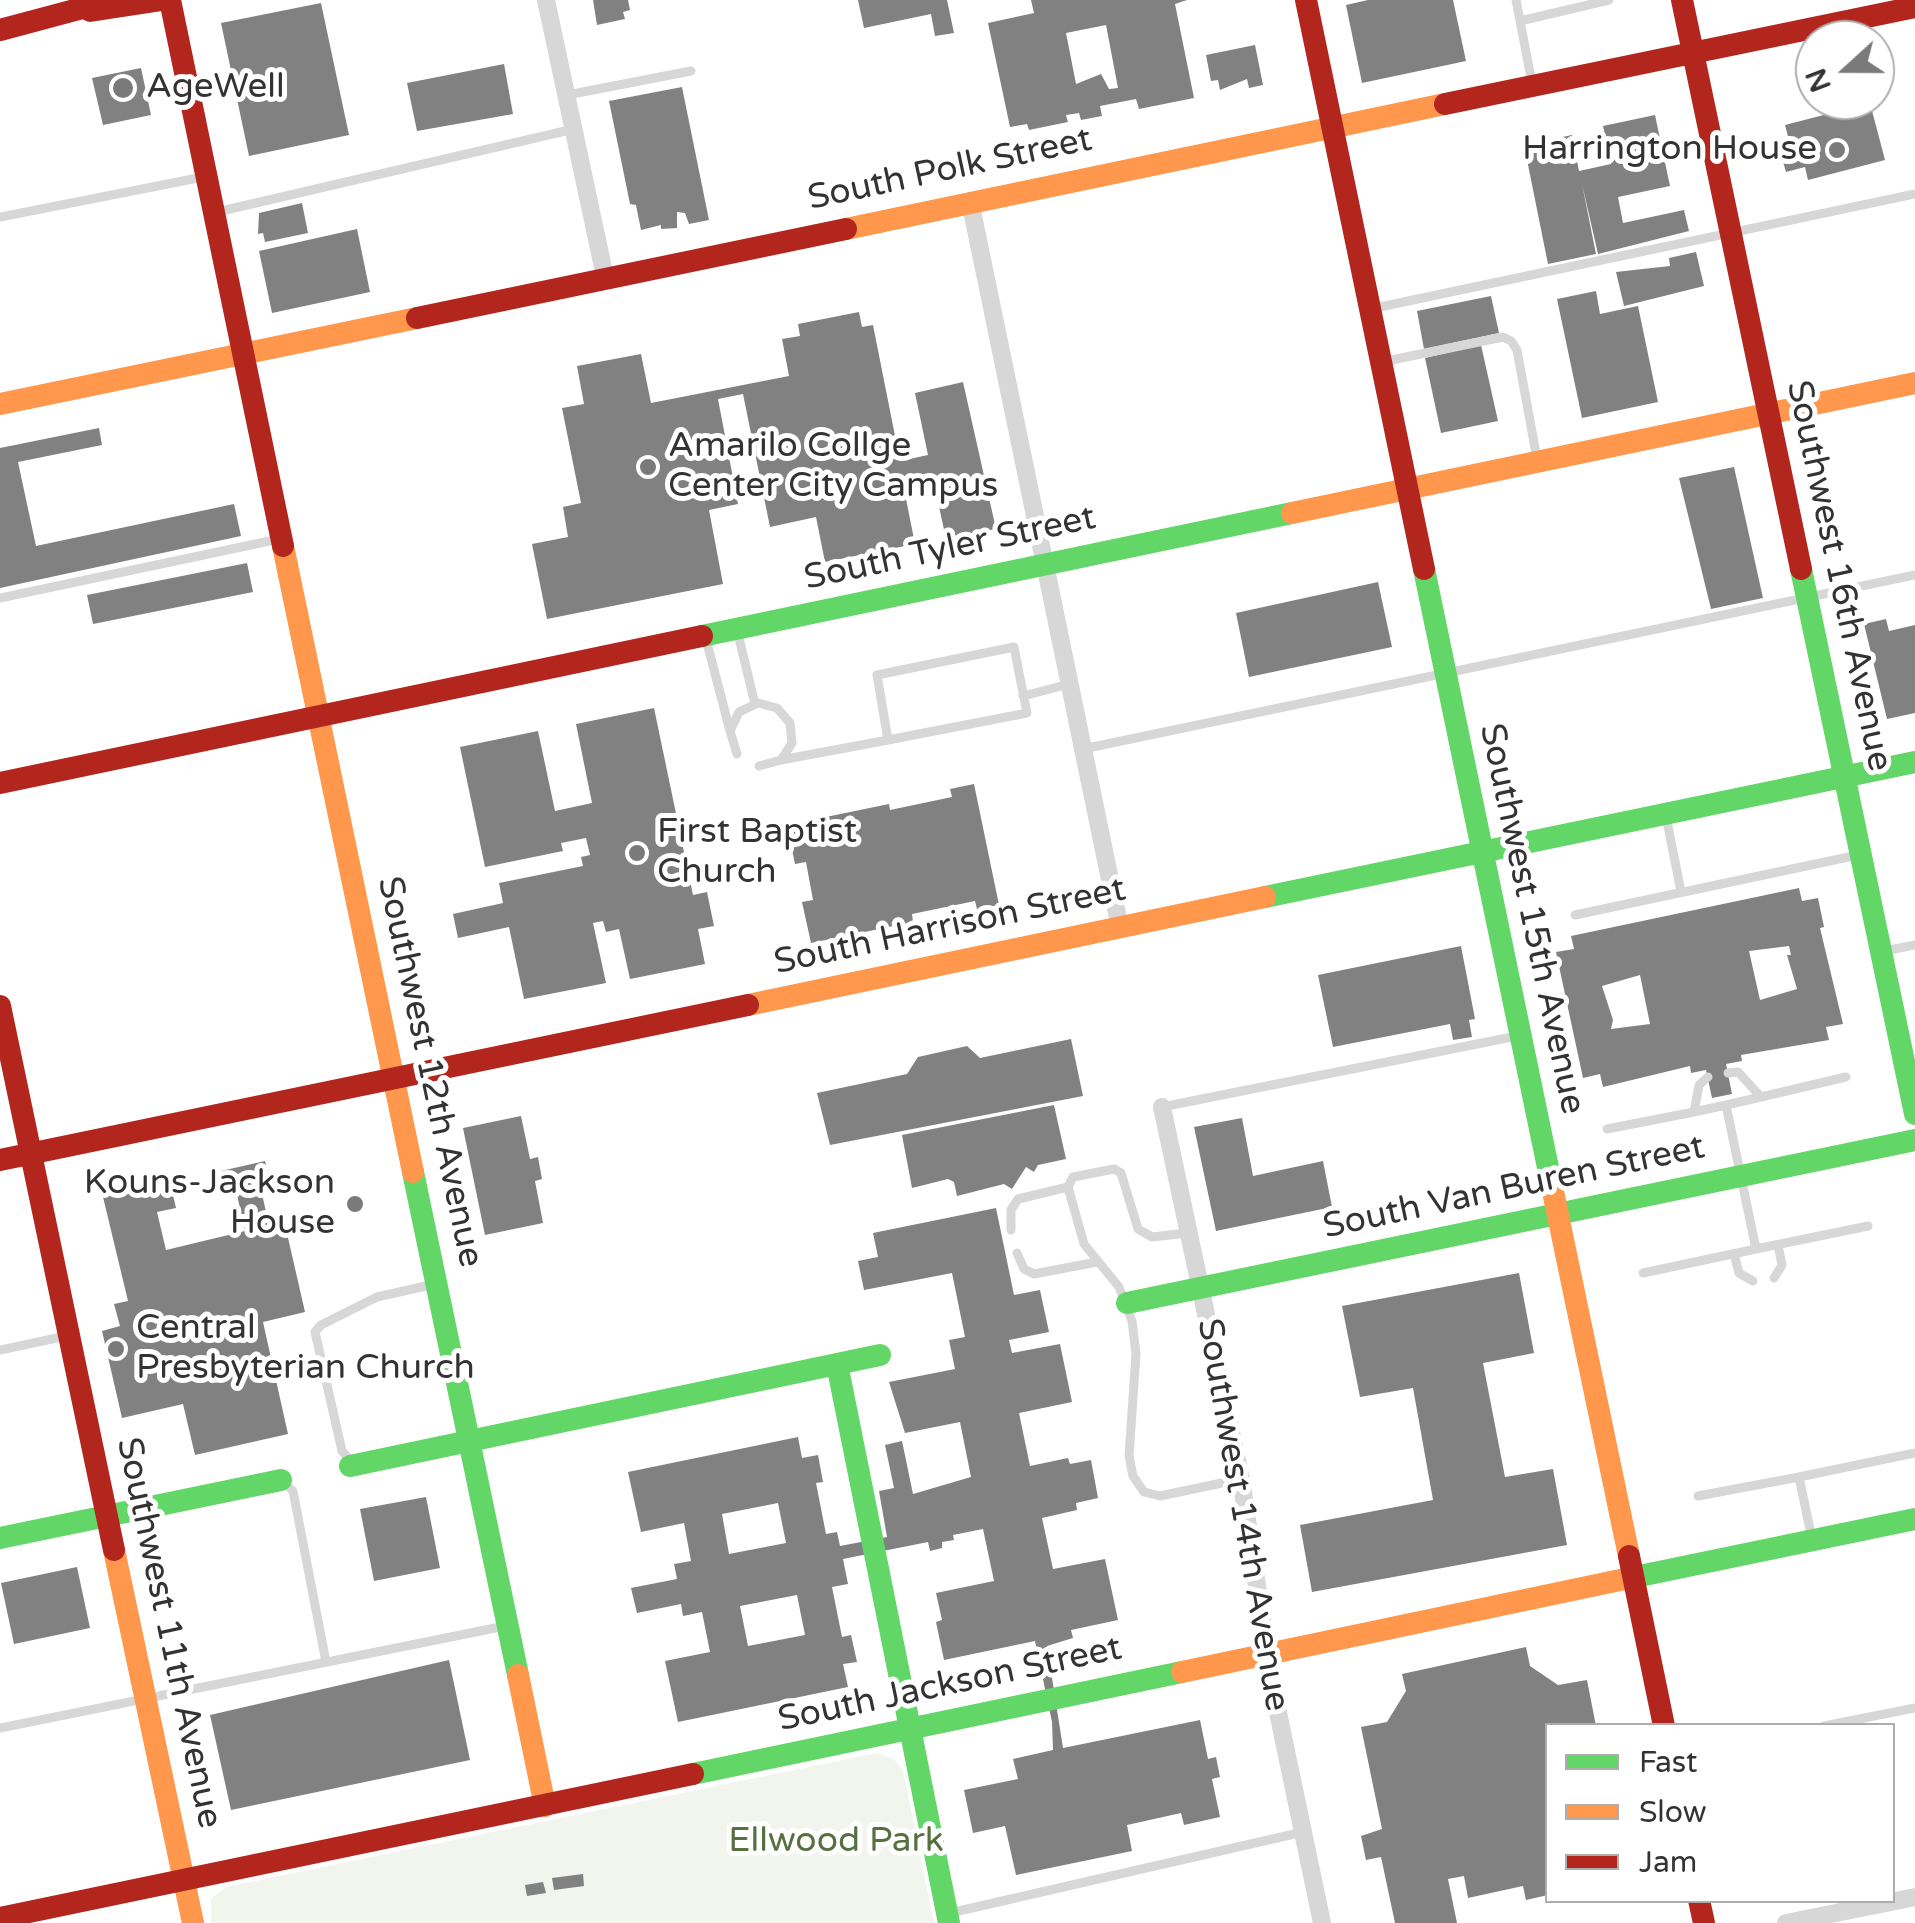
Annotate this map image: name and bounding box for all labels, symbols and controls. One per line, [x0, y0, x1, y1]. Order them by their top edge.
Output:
north arrow [1795, 20, 1895, 120]
text: N [1799, 63, 1839, 97]
place label: AgeWell [146, 67, 285, 109]
marker: AgeWell [110, 75, 136, 101]
street label: South Polk Street [804, 119, 1096, 221]
place label: Harrington House [1522, 129, 1817, 171]
marker: Harrington House [1826, 139, 1848, 161]
street label: Southwest 16th Avenue [1776, 377, 1900, 775]
place label: Amarilo Collge Center City Campus [668, 426, 998, 508]
marker: Amarilo Collge Center City Campus [637, 456, 659, 478]
street label: South Tyler Street [801, 498, 1099, 600]
street label: Southwest 15th Avenue [1469, 720, 1593, 1118]
place label: First Baptist Church [657, 812, 857, 894]
marker: First Baptist Church [626, 842, 648, 864]
street label: South Harrison Street [771, 869, 1129, 985]
street label: Southwest 12th Avenue [367, 873, 491, 1271]
street label: South Van Buren Street [1319, 1127, 1709, 1249]
place label: Kouns-Jackson House [84, 1163, 335, 1245]
marker: Kouns-Jackson House [344, 1193, 366, 1215]
place label: Central Presbyterian Church [136, 1308, 475, 1390]
street label: Southwest 14th Avenue [1187, 1315, 1297, 1715]
marker: Central Presbyterian Church [105, 1338, 127, 1360]
street label: Southwest 11th Avenue [106, 1434, 230, 1832]
street label: South Jackson Street [774, 1628, 1126, 1742]
legend [1545, 1723, 1895, 1903]
text: Fast [1639, 1744, 1698, 1781]
text: Slow [1639, 1794, 1707, 1831]
park label: Ellwood Park [728, 1821, 944, 1863]
text: Jam [1639, 1844, 1697, 1881]

